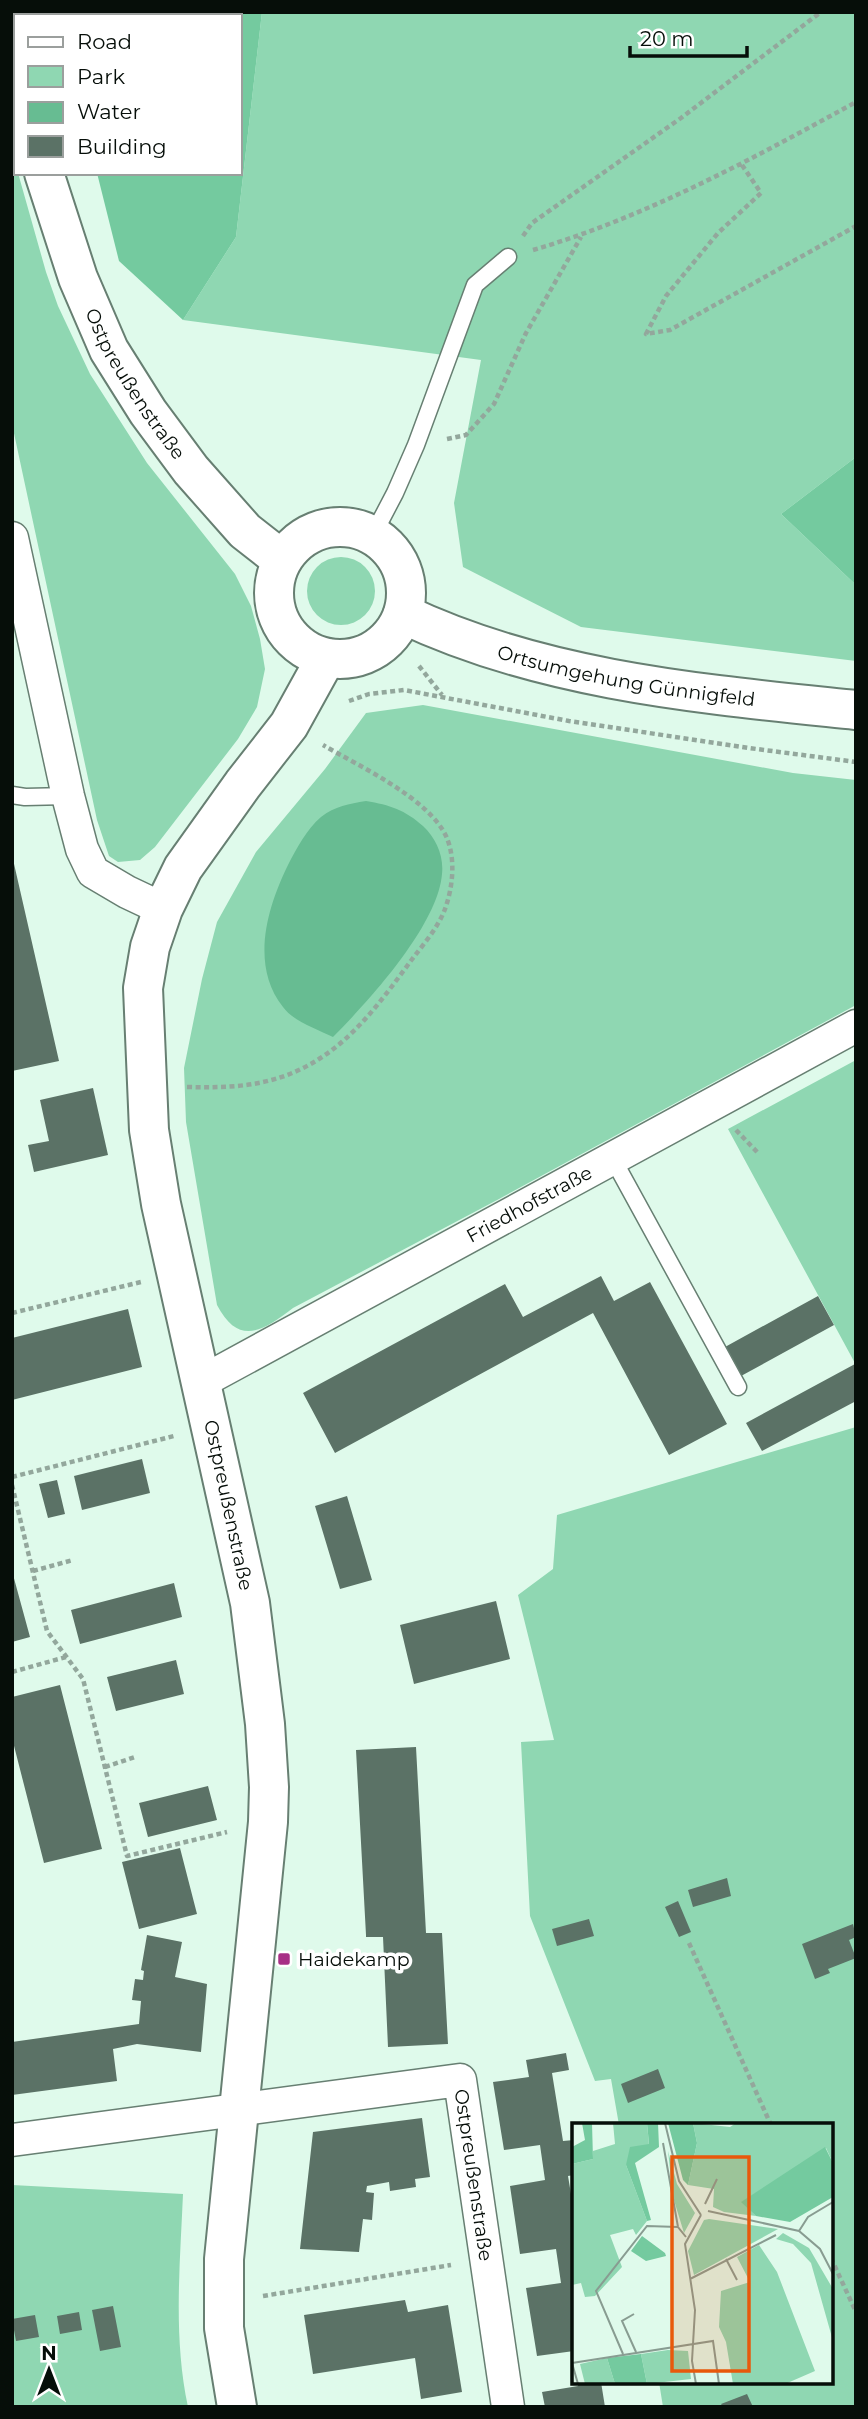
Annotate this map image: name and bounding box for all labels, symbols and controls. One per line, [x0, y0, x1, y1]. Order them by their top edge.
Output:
legend [14, 14, 242, 175]
scale bar [630, 14, 747, 58]
text: 20 m [640, 26, 694, 51]
text: Road [77, 29, 132, 54]
text: Park [77, 64, 125, 89]
text: Water [77, 99, 141, 124]
text: Building [77, 134, 167, 159]
street label: Ostpreußenstraße [80, 305, 190, 464]
street label: Ortsumgehung Günnigfeld [495, 640, 756, 711]
street label: Friedhofstraße [462, 1161, 596, 1248]
street label: Ostpreußenstraße [199, 1418, 258, 1592]
place label: Haidekamp [298, 1948, 410, 1971]
marker: Haidekamp [276, 1951, 292, 1967]
street label: Ostpreußenstraße [449, 2087, 497, 2263]
inset map [572, 2123, 833, 2384]
north arrow [14, 2335, 84, 2405]
text: N [41, 2342, 57, 2365]

